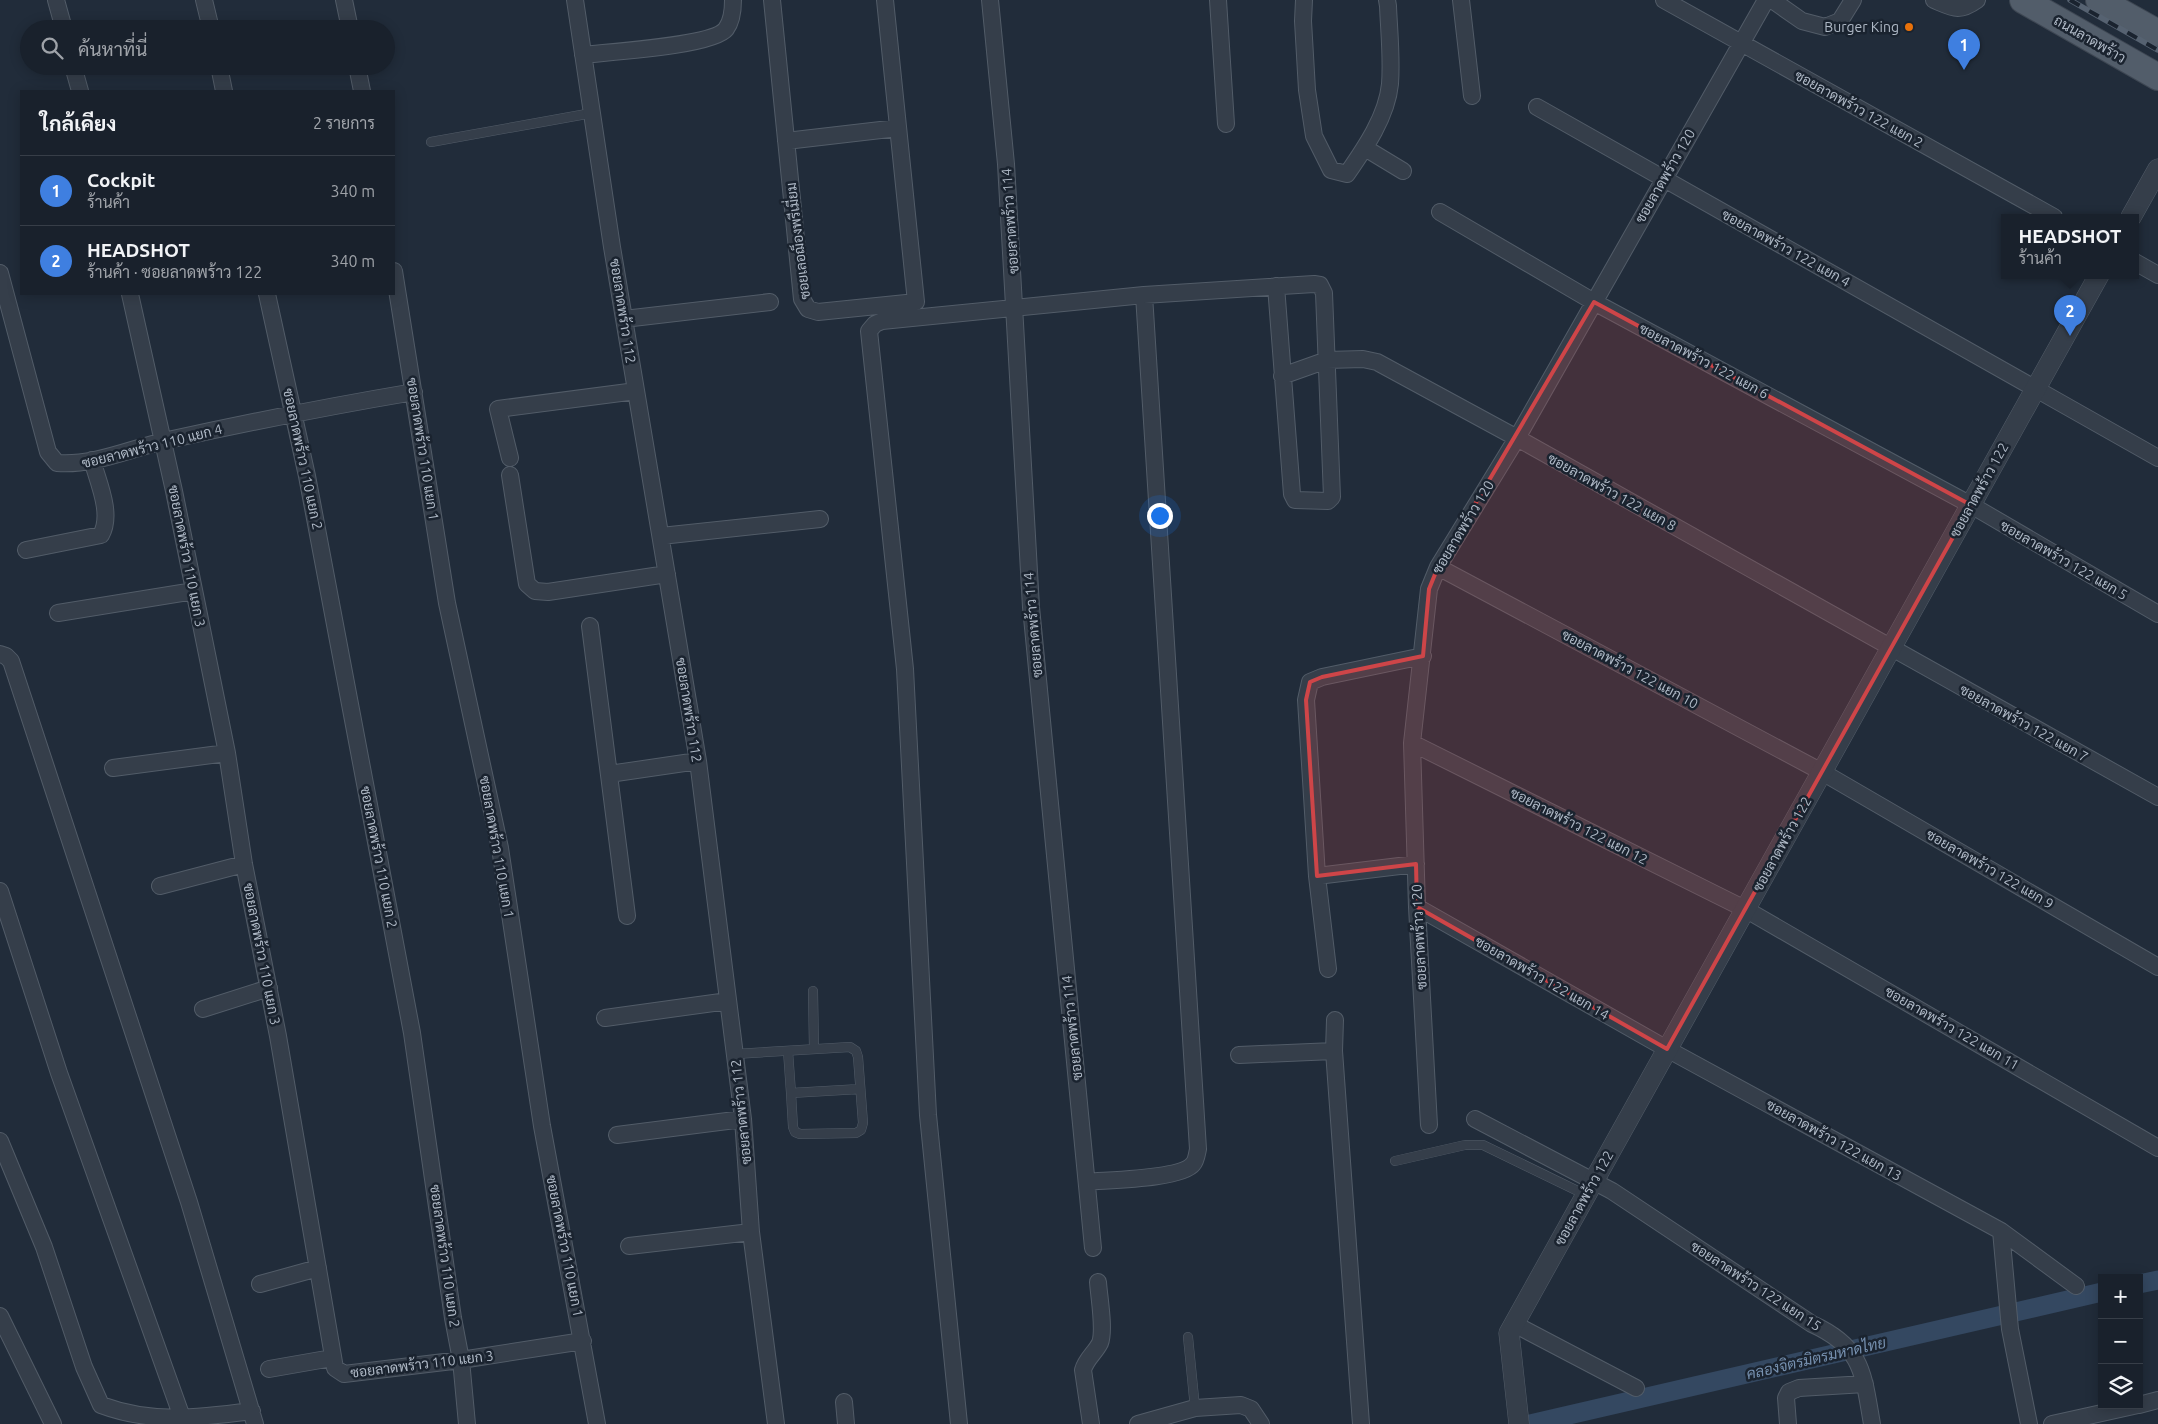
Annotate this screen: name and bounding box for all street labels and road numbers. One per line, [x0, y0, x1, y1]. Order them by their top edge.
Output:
street label: ถนนลาดพร้าว [2051, 11, 2129, 66]
street label: ซอยลาดพร้าว 122 แยก 2 [1792, 66, 1926, 151]
street label: ซอยลาดพร้าว 120 [1631, 126, 1698, 226]
street label: ซอยลาดพร้าว 114 [997, 168, 1022, 274]
street label: ซอยเลอฌ็องพรีเมี่ยม [779, 182, 813, 301]
street label: ซอยลาดพร้าว 122 แยก 4 [1719, 205, 1854, 290]
street label: ซอยลาดพร้าว 112 [607, 257, 640, 364]
street label: ซอยลาดพร้าว 122 แยก 6 [1637, 319, 1772, 402]
street label: ซอยลาดพร้าว 110 แยก 1 [404, 376, 443, 521]
street label: ซอยลาดพร้าว 110 แยก 2 [280, 387, 327, 531]
street label: ซอยลาดพร้าว 110 แยก 4 [80, 420, 224, 471]
street label: ซอยลาดพร้าว 122 [1945, 439, 2012, 540]
street label: ซอยลาดพร้าว 122 แยก 8 [1545, 449, 1680, 534]
street label: ซอยลาดพร้าว 120 [1428, 477, 1497, 576]
street label: ซอยลาดพร้าว 110 แยก 3 [165, 483, 210, 628]
street label: ซอยลาดพร้าว 122 แยก 5 [1998, 516, 2131, 603]
street label: ซอยลาดพร้าว 114 [1019, 572, 1046, 678]
street label: ซอยลาดพร้าว 122 แยก 10 [1559, 625, 1701, 712]
street label: ซอยลาดพร้าว 112 [673, 656, 706, 763]
street label: ซอยลาดพร้าว 122 แยก 7 [1957, 680, 2091, 765]
street label: ซอยลาดพร้าว 110 แยก 1 [477, 774, 518, 919]
street label: ซอยลาดพร้าว 122 แยก 12 [1508, 783, 1651, 868]
street label: ซอยลาดพร้าว 110 แยก 2 [357, 784, 402, 929]
street label: ซอยลาดพร้าว 122 [1748, 793, 1815, 894]
street label: ซอยลาดพร้าว 122 แยก 9 [1924, 825, 2057, 912]
street label: ซอยลาดพร้าว 110 แยก 3 [240, 881, 285, 1026]
street label: ซอยลาดพร้าว 120 [1407, 884, 1430, 990]
street label: ซอยลาดพร้าว 122 แยก 14 [1472, 932, 1612, 1023]
street label: ซอยลาดพร้าว 114 [1058, 974, 1085, 1082]
street label: ซอยลาดพร้าว 122 แยก 11 [1882, 982, 2022, 1073]
street label: ซอยลาดพร้าว 112 [727, 1059, 754, 1166]
street label: ซอยลาดพร้าว 122 แยก 13 [1764, 1095, 1905, 1184]
street label: ซอยลาดพร้าว 122 [1550, 1147, 1617, 1248]
street label: ซอยลาดพร้าว 110 แยก 1 [543, 1173, 588, 1318]
street label: ซอยลาดพร้าว 110 แยก 2 [427, 1183, 464, 1329]
street label: ซอยลาดพร้าว 122 แยก 15 [1688, 1237, 1825, 1334]
street label: ซอยลาดพร้าว 110 แยก 3 [349, 1346, 495, 1381]

